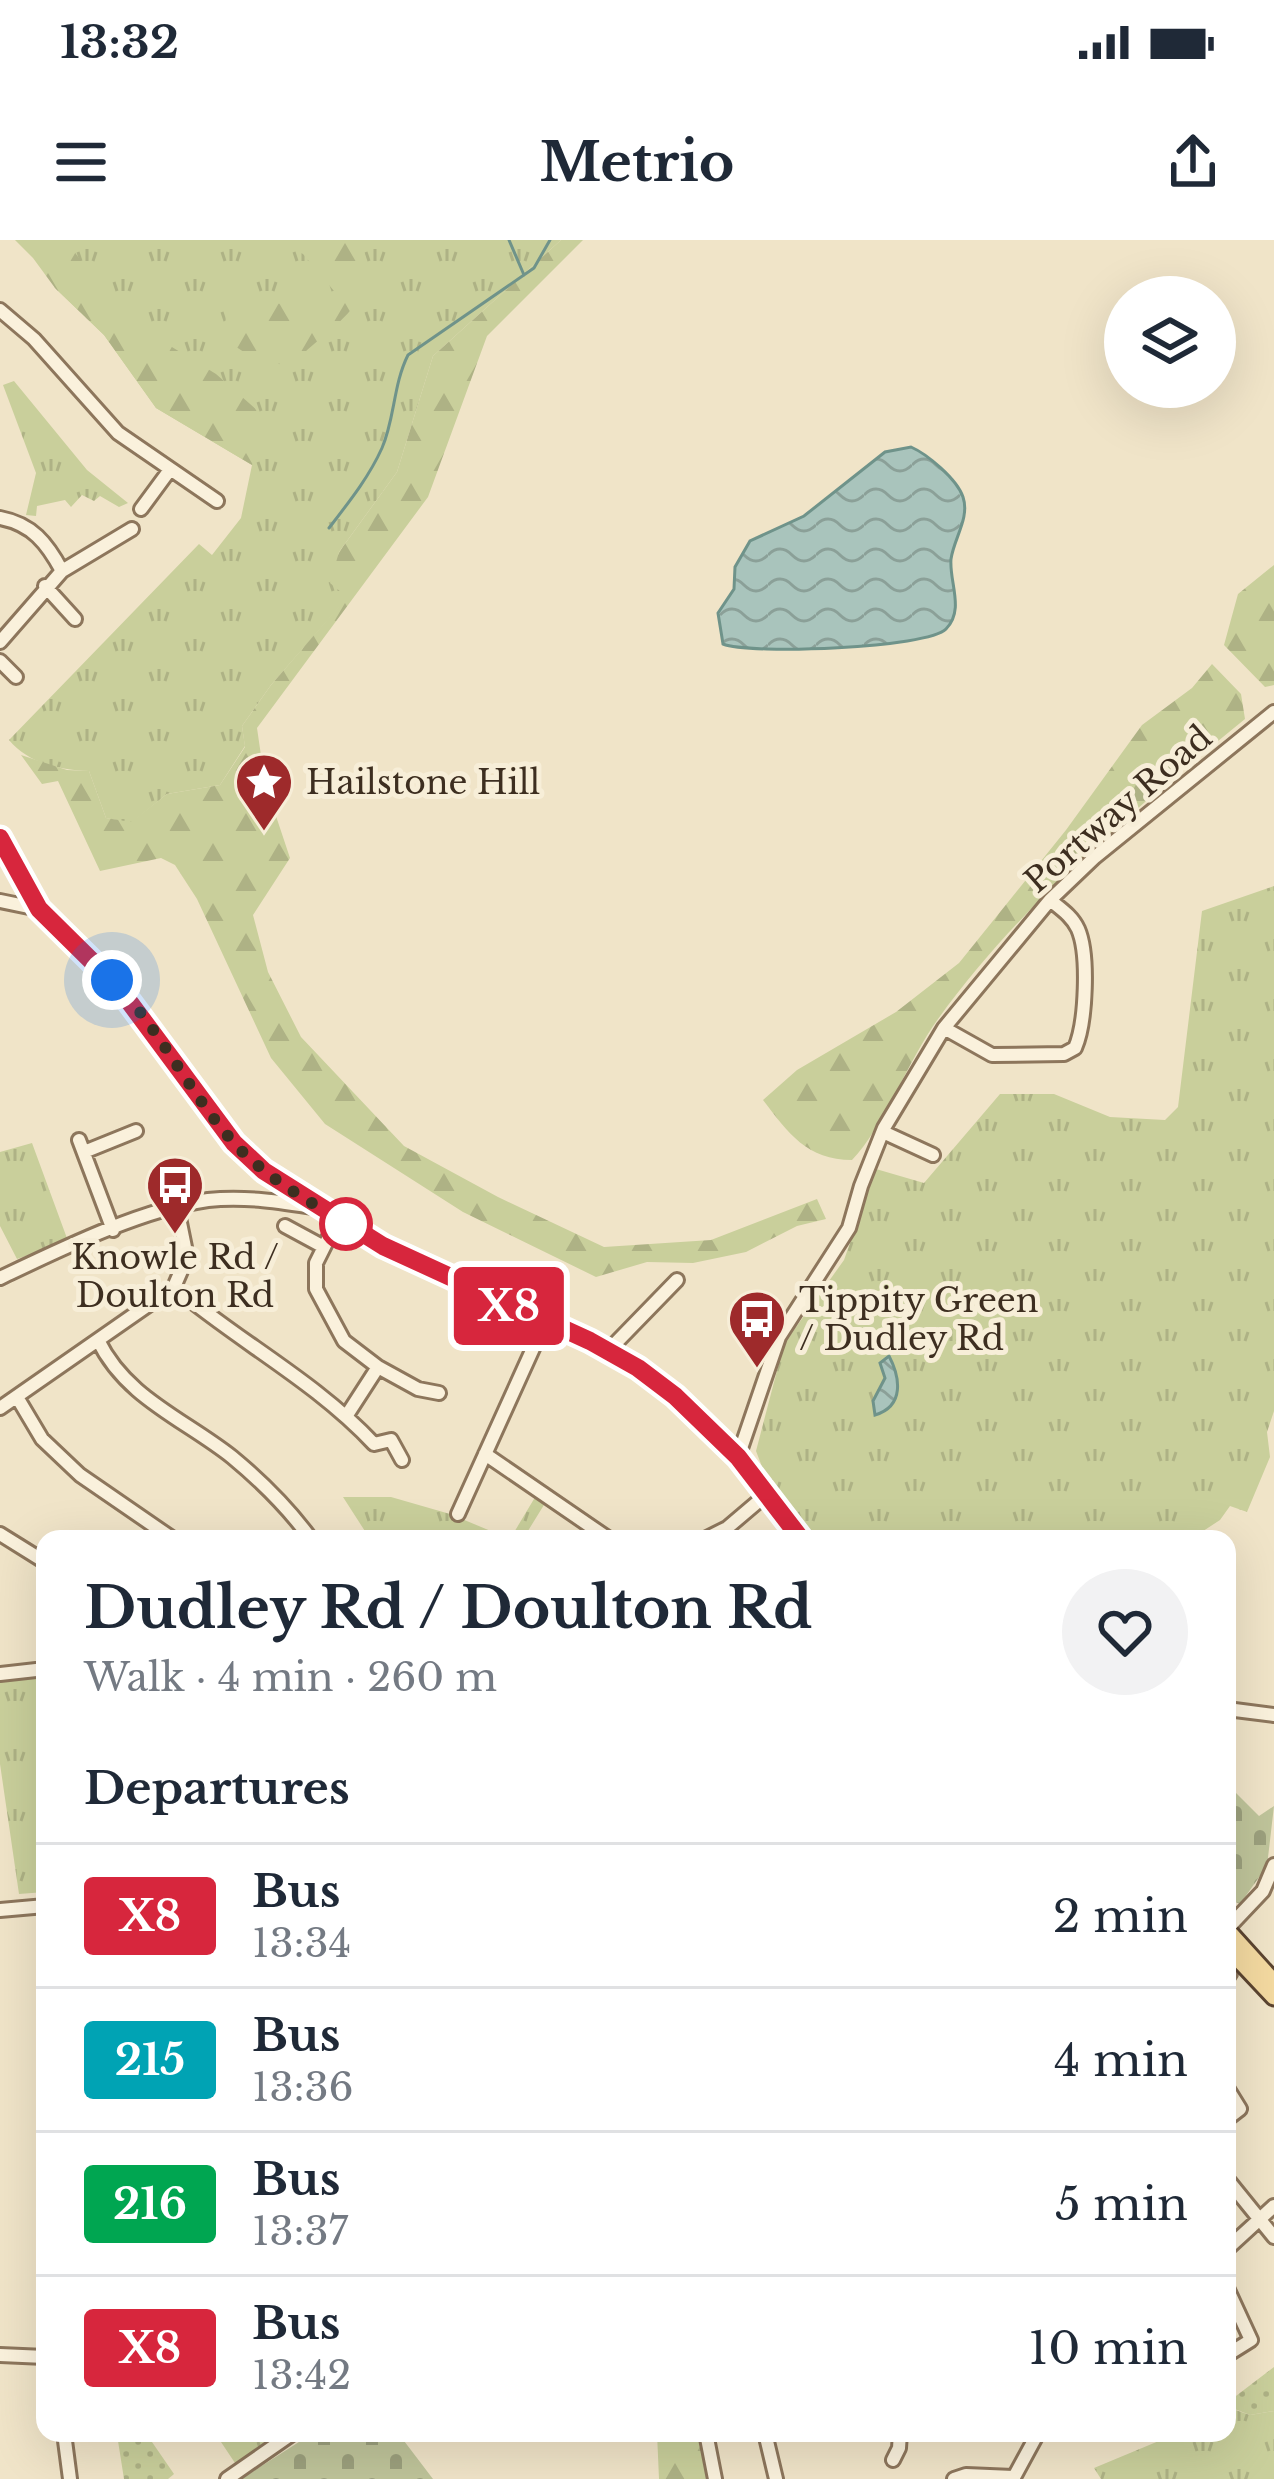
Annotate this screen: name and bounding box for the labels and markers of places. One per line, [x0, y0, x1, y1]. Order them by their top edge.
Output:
place icon: Hailstone Hill [233, 751, 295, 833]
place label: Hailstone Hill [306, 762, 540, 803]
bus stop icon: Knowle Rd / Doulton Rd [144, 1154, 206, 1236]
unlabelled marker [321, 1199, 371, 1249]
place label: Knowle Rd / Doulton Rd [71, 1237, 279, 1316]
place label: Tippity Green / Dudley Rd [799, 1280, 1038, 1359]
bus stop icon: Tippity Green / Dudley Rd [726, 1288, 788, 1370]

